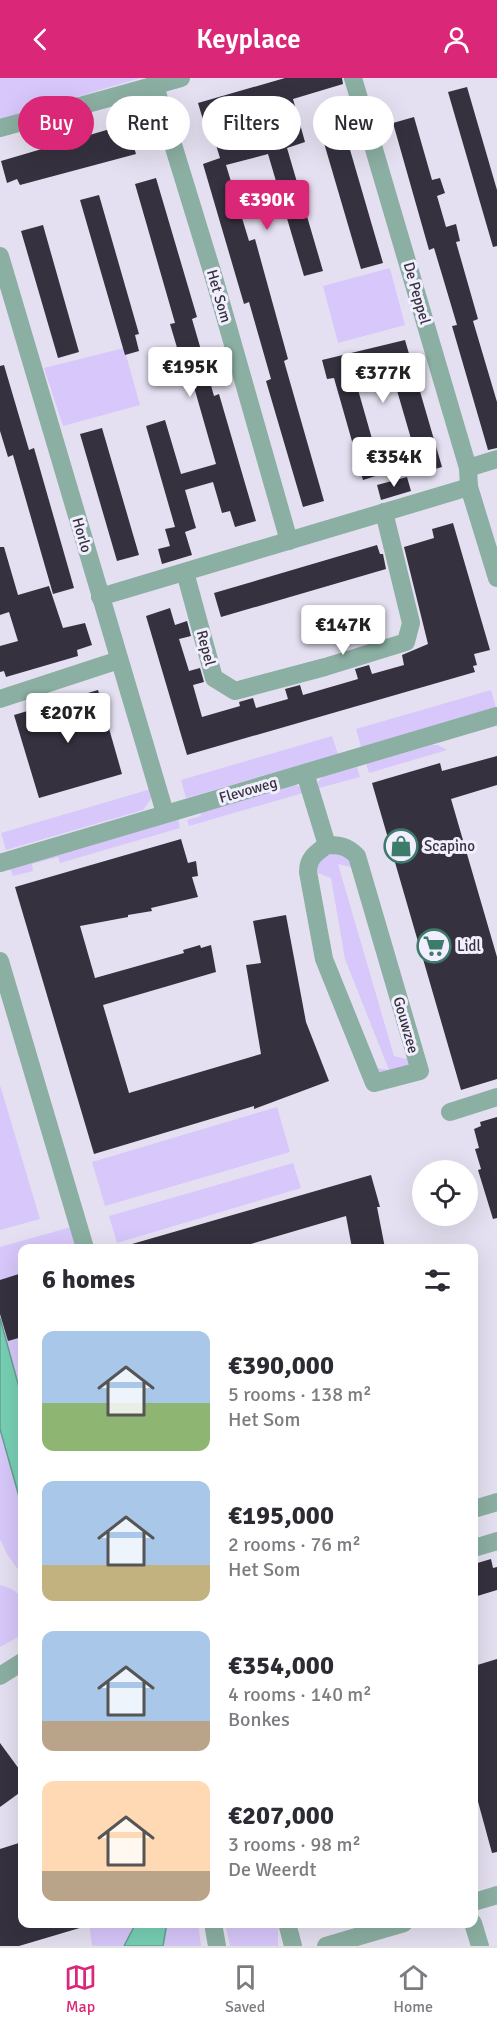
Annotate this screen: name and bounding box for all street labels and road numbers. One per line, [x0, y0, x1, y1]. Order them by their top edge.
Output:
street label: De Peppel [400, 260, 434, 326]
street label: Het Som [203, 267, 235, 325]
street label: Horlo [68, 515, 96, 555]
street label: Repel [193, 628, 219, 668]
street label: Flevoweg [217, 773, 279, 807]
street label: Gouwzee [389, 995, 423, 1055]

